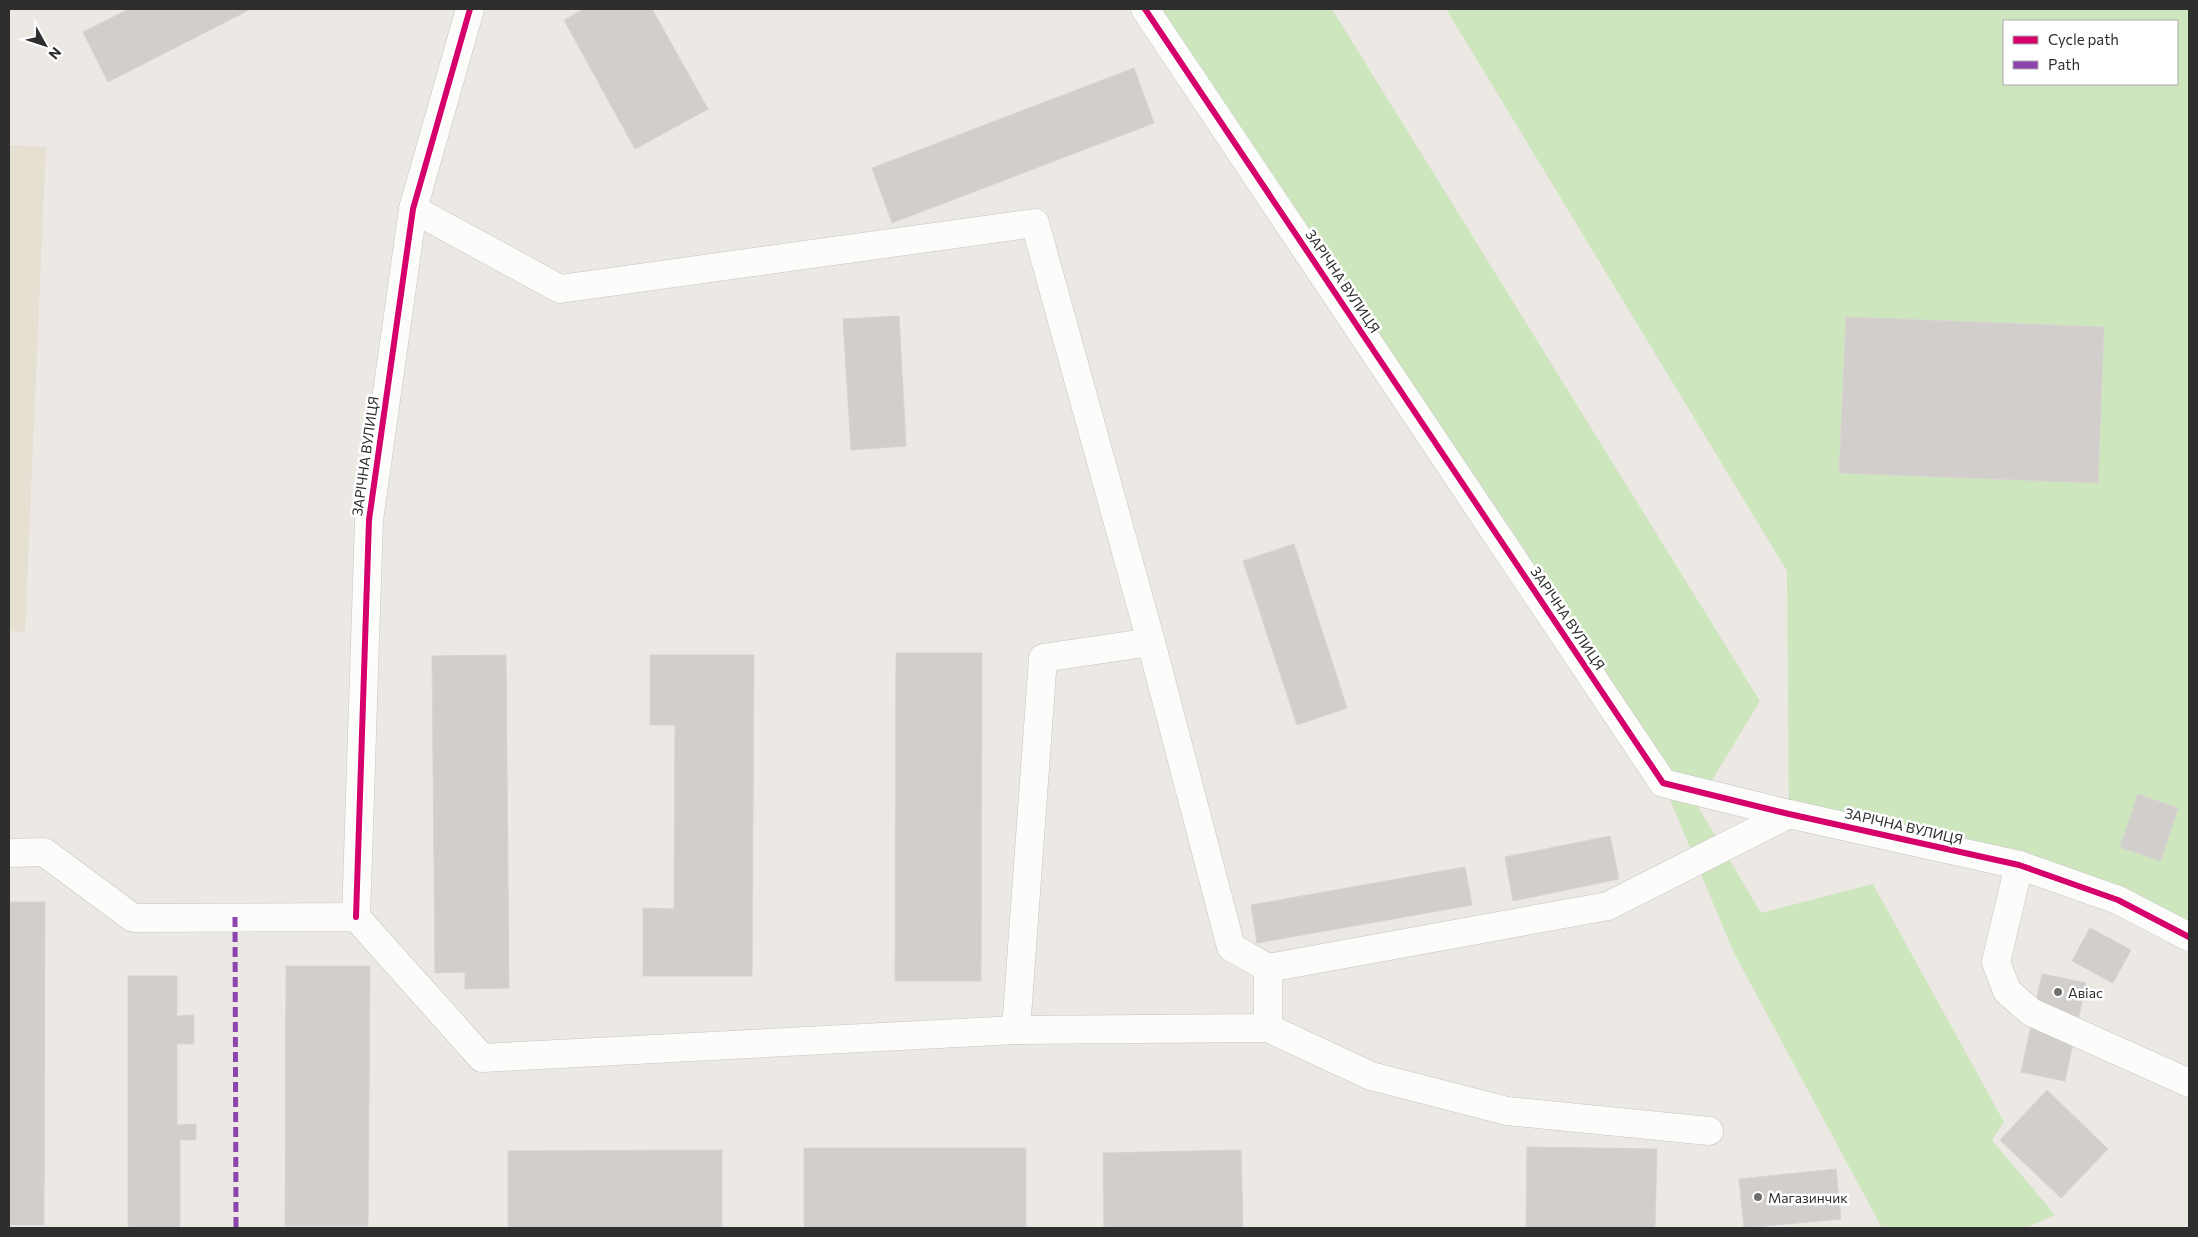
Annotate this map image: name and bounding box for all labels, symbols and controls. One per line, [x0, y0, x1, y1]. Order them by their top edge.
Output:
north arrow [20, 20, 70, 70]
legend [2003, 20, 2178, 85]
text: Cycle path [2048, 30, 2119, 48]
text: N [45, 44, 65, 63]
text: Path [2048, 55, 2080, 73]
street label: ЗАРІЧНА ВУЛИЦЯ [1302, 226, 1384, 336]
street label: ЗАРІЧНА ВУЛИЦЯ [348, 395, 382, 517]
street label: ЗАРІЧНА ВУЛИЦЯ [1527, 563, 1609, 673]
street label: ЗАРІЧНА ВУЛИЦЯ [1843, 804, 1965, 848]
place label: Авіас [2068, 984, 2103, 1001]
marker: Авіас [2052, 986, 2064, 998]
place label: Магазинчик [1768, 1189, 1848, 1206]
marker: Магазинчик [1752, 1191, 1764, 1203]

